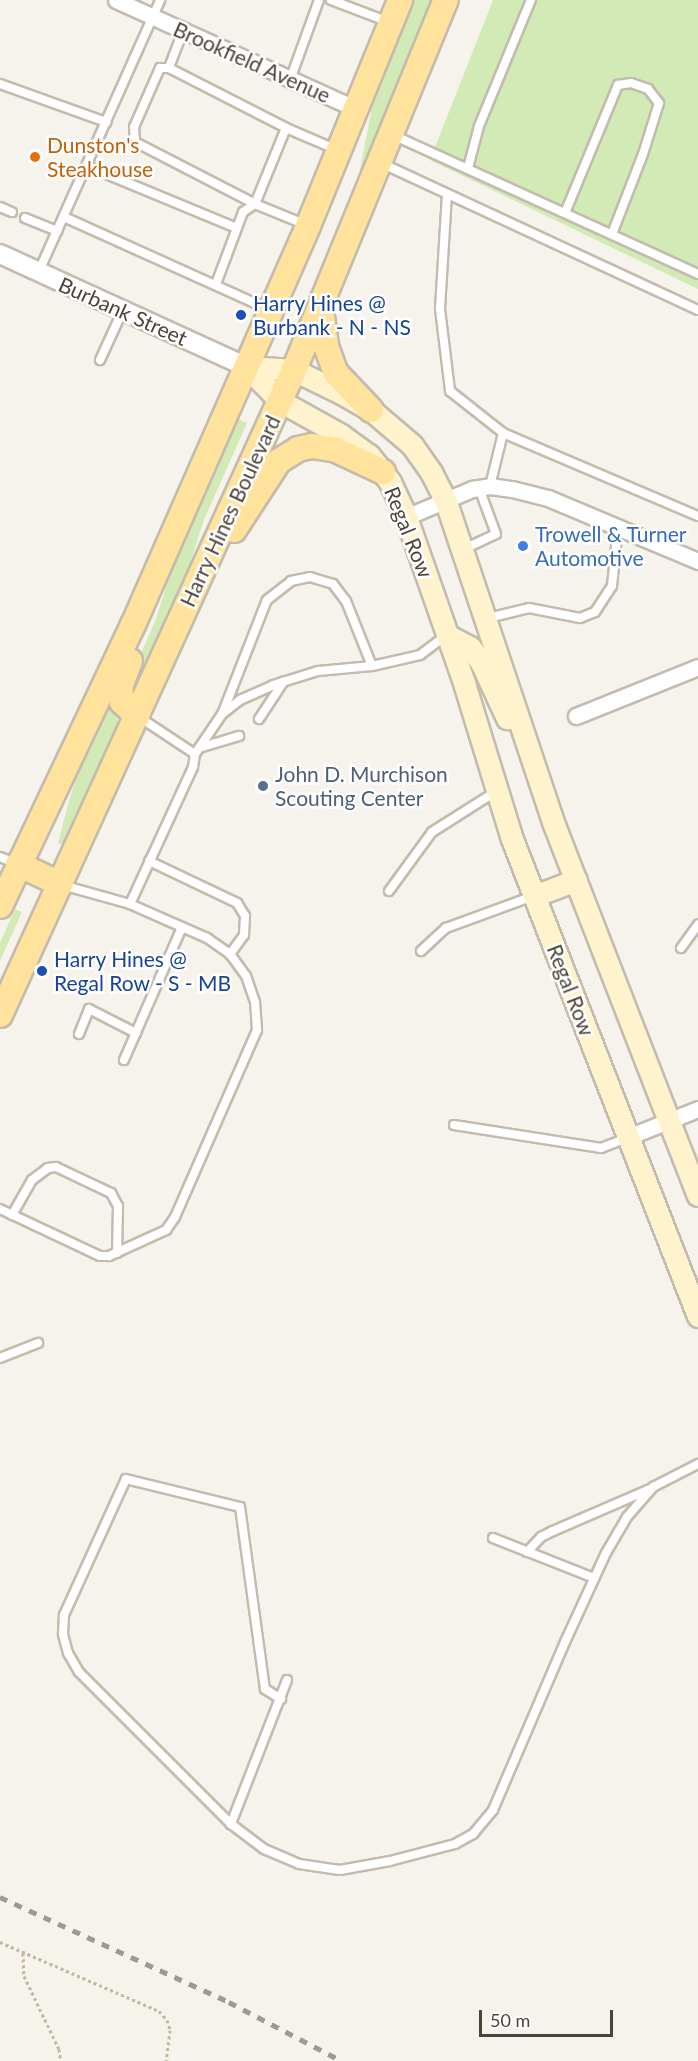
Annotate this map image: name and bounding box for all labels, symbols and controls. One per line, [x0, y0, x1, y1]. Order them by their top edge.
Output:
street label: Brookfield Avenue [169, 16, 335, 108]
place label: Dunston's Steakhouse [47, 132, 153, 182]
marker: Dunston's Steakhouse [28, 150, 42, 164]
street label: Burbank Street [55, 271, 191, 351]
place label: Harry Hines @ Burbank - N - NS [253, 290, 411, 340]
marker: Harry Hines @ Burbank - N - NS [234, 308, 248, 322]
street label: Harry Hines Boulevard [174, 411, 286, 611]
street label: Regal Row [379, 483, 439, 581]
place label: Trowell & Turner Automotive [535, 521, 687, 571]
marker: Trowell & Turner Automotive [516, 539, 530, 553]
place label: John D. Murchison Scouting Center [275, 761, 448, 811]
marker: John D. Murchison Scouting Center [256, 779, 270, 793]
street label: Regal Row [542, 941, 600, 1039]
place label: Harry Hines @ Regal Row - S - MB [54, 946, 232, 996]
marker: Harry Hines @ Regal Row - S - MB [35, 964, 49, 978]
scale bar [482, 1998, 616, 2036]
text: 50 m [490, 2009, 530, 2031]

